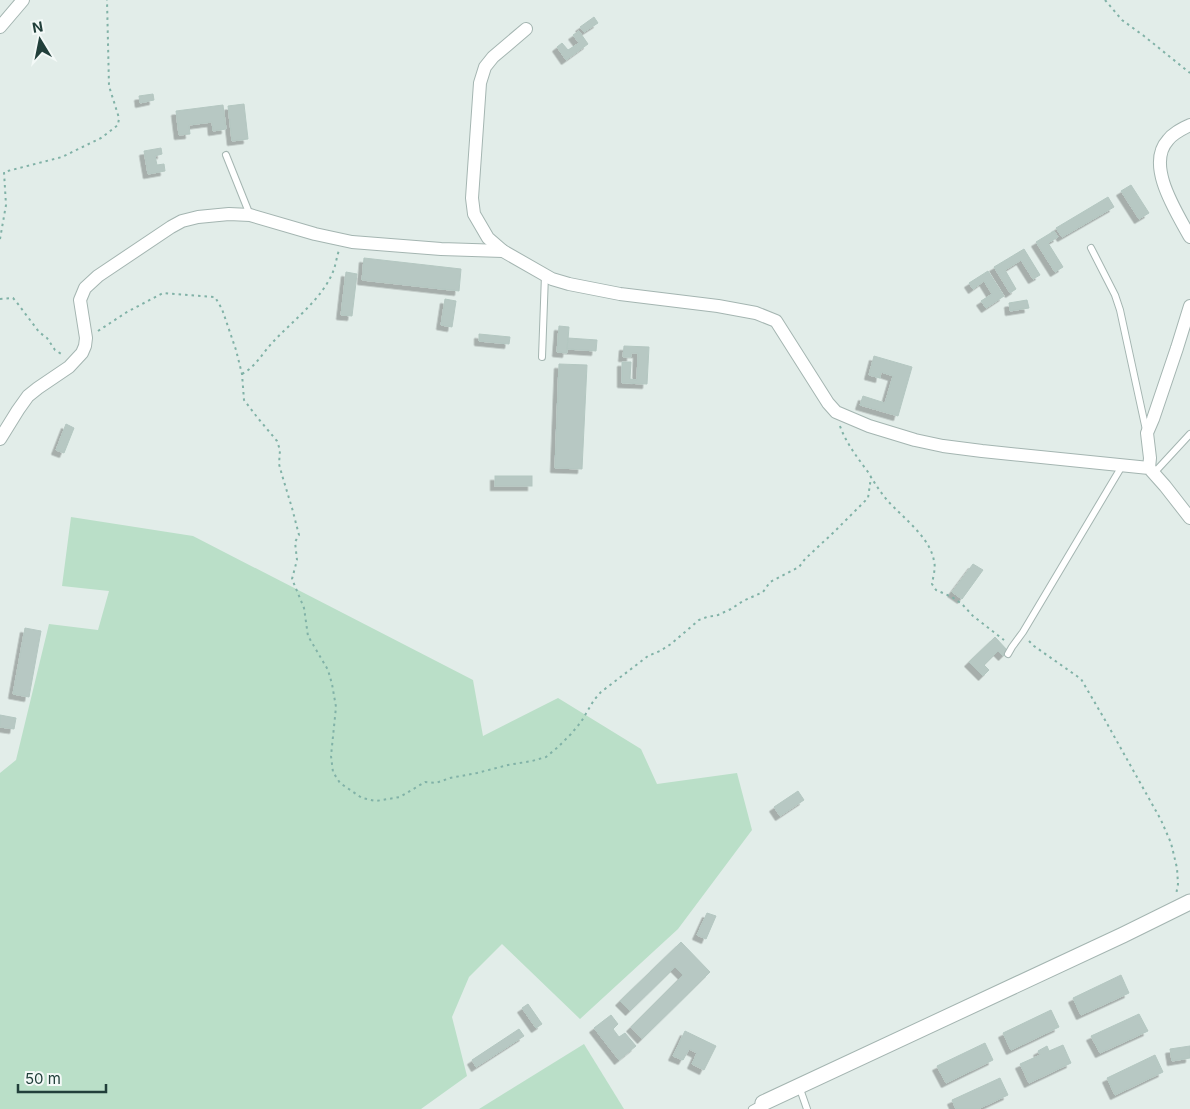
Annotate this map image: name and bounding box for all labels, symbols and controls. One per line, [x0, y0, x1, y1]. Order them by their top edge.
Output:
north arrow [15, 15, 65, 65]
text: N [31, 17, 44, 36]
scale bar [18, 1062, 105, 1094]
text: 50 m [25, 1069, 61, 1088]

